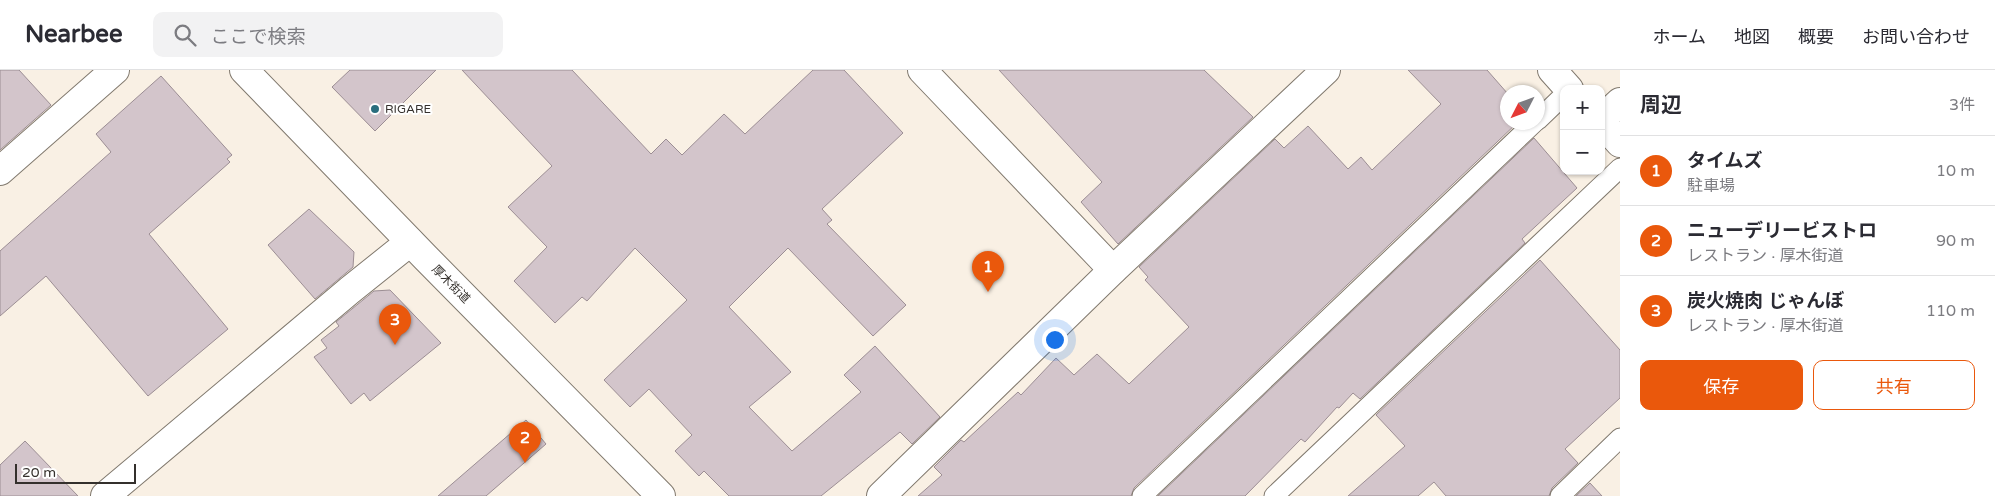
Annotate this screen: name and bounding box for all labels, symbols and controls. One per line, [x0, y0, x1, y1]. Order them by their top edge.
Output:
search box [153, 12, 503, 57]
text: Nearbee [25, 20, 123, 49]
icon: search [171, 21, 199, 49]
text: ここで検索 [211, 26, 306, 48]
text: ホーム [1653, 26, 1706, 48]
text: 地図 [1734, 26, 1770, 48]
text: 概要 [1798, 26, 1834, 48]
text: お問い合わせ [1862, 26, 1970, 48]
north arrow [1500, 85, 1545, 130]
map controls [1560, 85, 1605, 175]
button: + [1560, 85, 1605, 130]
text: 周辺 [1640, 93, 1682, 118]
text: 3件 [1949, 95, 1975, 115]
place label: RIGARE [385, 102, 432, 116]
marker: RIGARE [369, 103, 381, 115]
button: − [1560, 130, 1605, 175]
text: タイムズ [1687, 150, 1763, 172]
text: 1 [1651, 161, 1661, 181]
text: 10 m [1936, 161, 1975, 181]
text: 駐車場 [1687, 176, 1735, 196]
text: ニューデリービストロ [1687, 220, 1877, 242]
text: 2 [1651, 231, 1661, 251]
text: 90 m [1936, 231, 1975, 251]
text: レストラン · 厚木街道 [1687, 246, 1843, 266]
pin: 1 [972, 251, 1004, 292]
street label: 厚木街道 [429, 262, 473, 306]
text: 炭火焼肉 じゃんぼ [1687, 290, 1844, 312]
text: 3 [1651, 301, 1661, 321]
text: 110 m [1926, 301, 1975, 321]
pin: 3 [379, 304, 411, 345]
text: レストラン · 厚木街道 [1687, 316, 1843, 336]
your location [1042, 327, 1068, 353]
button: 保存 [1640, 360, 1803, 410]
button: 共有 [1813, 360, 1975, 410]
pin: 2 [509, 422, 541, 463]
scale bar [15, 461, 136, 484]
text: 20 m [22, 464, 56, 481]

